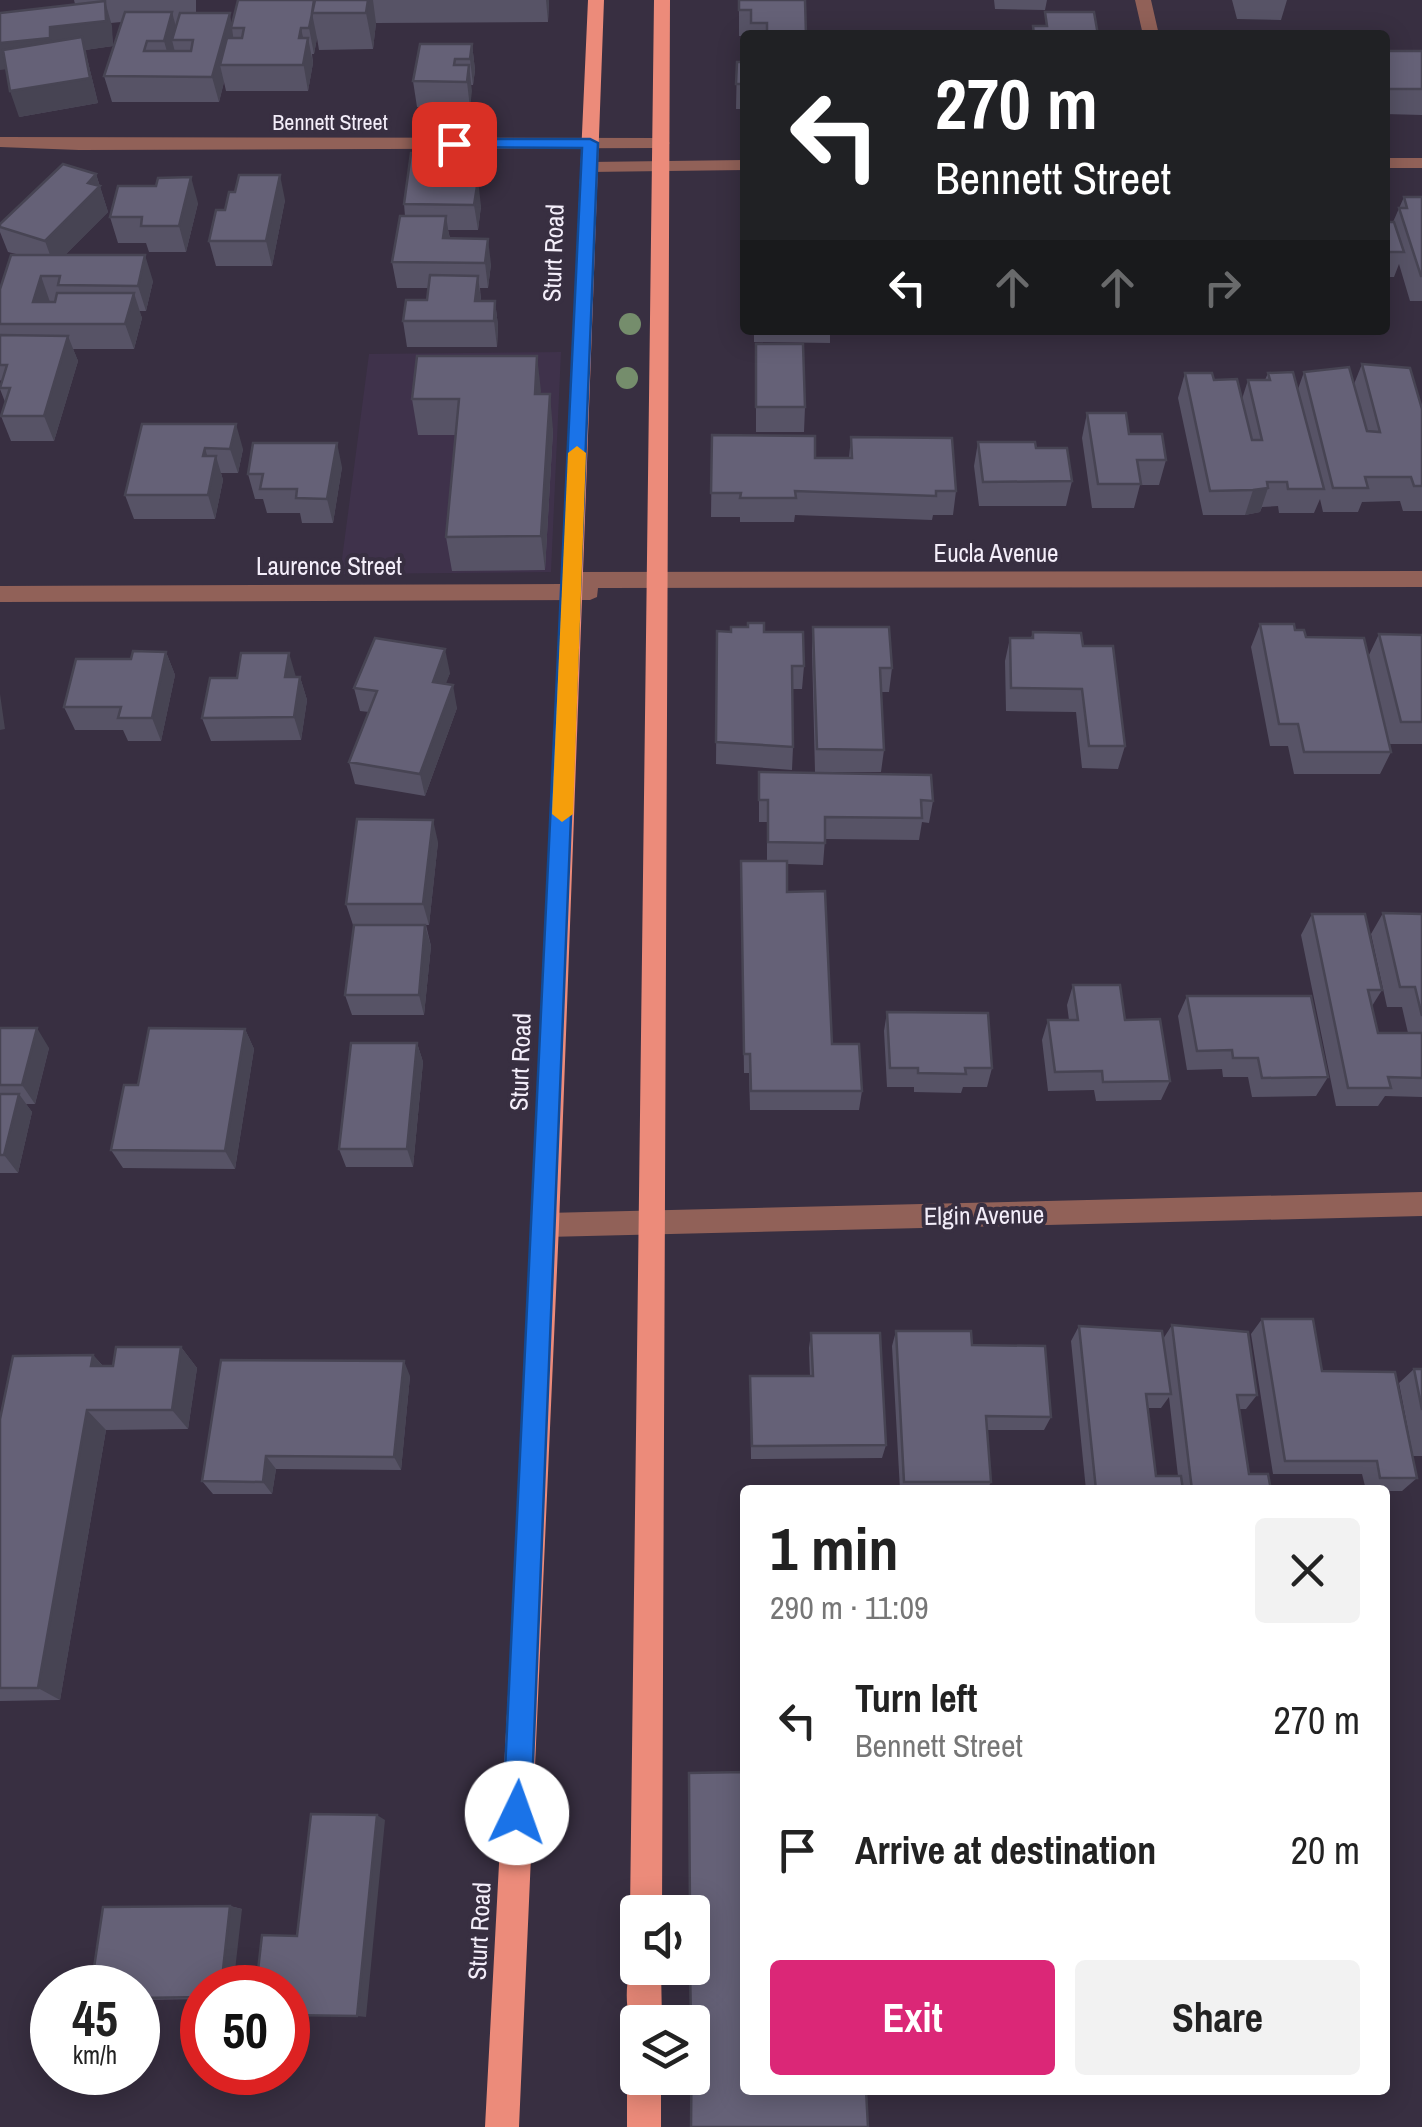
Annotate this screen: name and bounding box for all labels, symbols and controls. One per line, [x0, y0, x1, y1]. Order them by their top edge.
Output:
text: 270 m [935, 57, 1098, 151]
icon: left [770, 70, 900, 200]
pin [412, 102, 497, 187]
street label: Bennett Street [272, 107, 388, 137]
icon: arrive [427, 117, 482, 172]
text: Bennett Street [935, 147, 1171, 208]
street label: Sturt Road [534, 203, 572, 303]
icon: left [880, 260, 935, 315]
icon: ahead [985, 260, 1040, 315]
icon: ahead [1090, 260, 1145, 315]
icon: right [1195, 260, 1250, 315]
street label: Eucla Avenue [933, 536, 1059, 570]
street label: Laurence Street [256, 549, 402, 583]
street label: Sturt Road [501, 1012, 539, 1112]
street label: Elgin Avenue [923, 1197, 1045, 1233]
text: 1 min [770, 1508, 899, 1589]
button: close [1255, 1518, 1360, 1623]
text: 290 m · 11:09 [770, 1586, 929, 1629]
text: Turn left [855, 1673, 977, 1724]
icon: left [770, 1693, 825, 1748]
text: 270 m [1273, 1695, 1360, 1746]
text: Bennett Street [855, 1724, 1023, 1767]
position arrow [465, 1761, 569, 1865]
icon: arrive [770, 1823, 825, 1878]
text: Arrive at destination [855, 1825, 1156, 1876]
text: 20 m [1291, 1825, 1360, 1876]
street label: Sturt Road [459, 1881, 499, 1981]
map controls [620, 1895, 710, 2095]
button: sound [620, 1895, 710, 1985]
button: Exit [770, 1960, 1055, 2075]
button: Share [1075, 1960, 1360, 2075]
speed limit sign: 50 [180, 1965, 310, 2095]
text: 45 [72, 1984, 118, 2052]
button: layers [620, 2005, 710, 2095]
text: km/h [73, 2038, 117, 2072]

